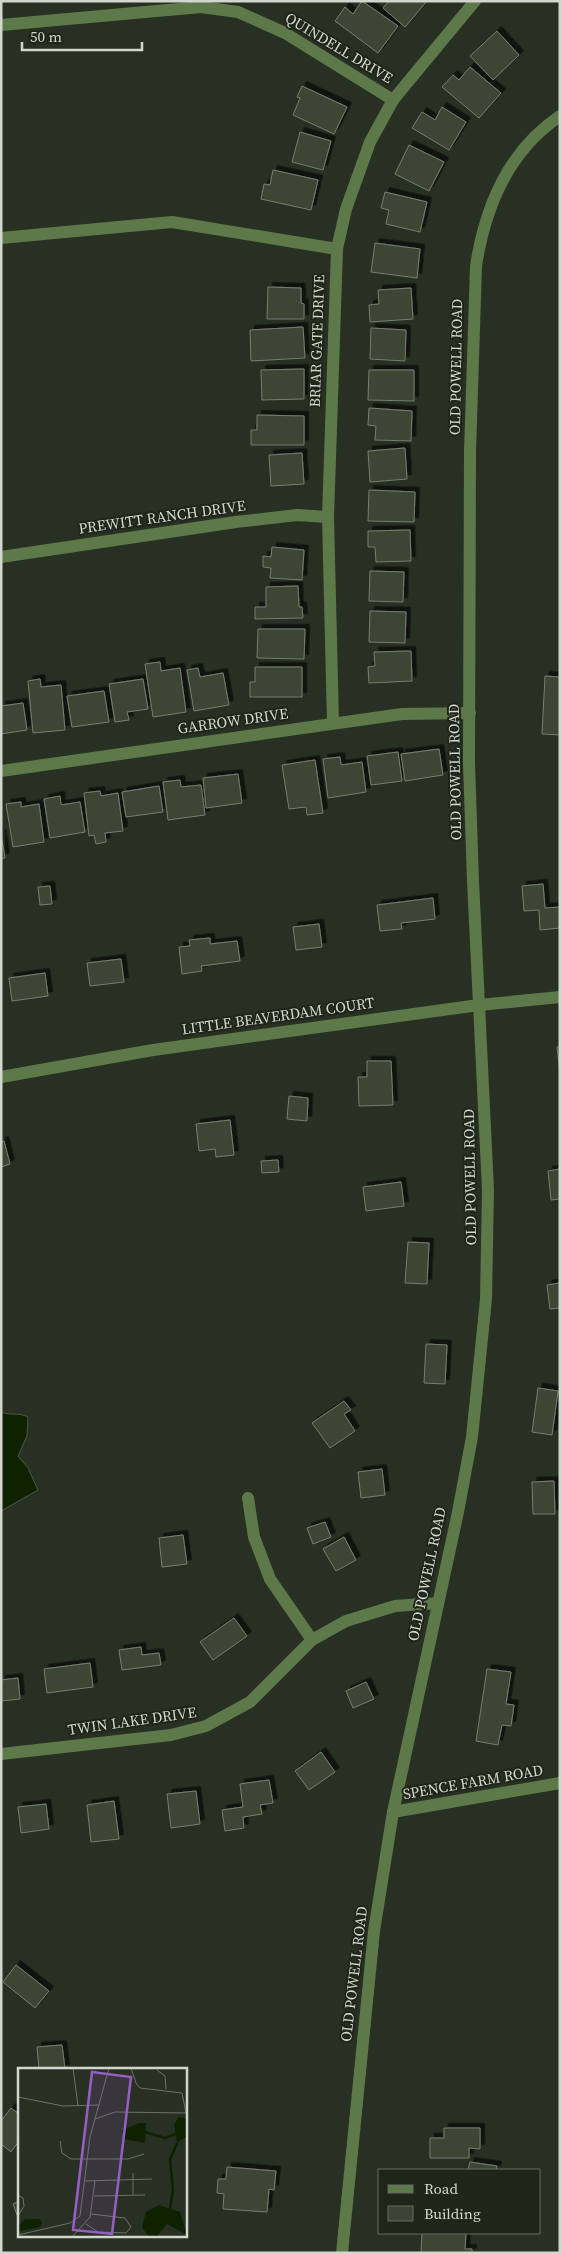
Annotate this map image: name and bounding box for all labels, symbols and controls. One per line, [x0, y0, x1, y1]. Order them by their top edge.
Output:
street label: QUINDELL DRIVE [281, 7, 397, 88]
scale bar [22, 20, 142, 52]
text: 50 m [30, 26, 62, 47]
street label: BRIAR GATE DRIVE [304, 274, 329, 408]
street label: OLD POWELL ROAD [444, 299, 467, 435]
street label: PREWITT RANCH DRIVE [77, 494, 247, 539]
street label: GARROW DRIVE [176, 702, 289, 739]
street label: OLD POWELL ROAD [443, 704, 466, 840]
street label: LITTLE BEAVERDAM COURT [180, 992, 376, 1039]
street label: OLD POWELL ROAD [458, 1109, 481, 1245]
street label: OLD POWELL ROAD [402, 1505, 451, 1643]
street label: TWIN LAKE DRIVE [66, 1701, 198, 1740]
street label: SPENCE FARM ROAD [401, 1759, 545, 1804]
street label: OLD POWELL ROAD [335, 1905, 372, 2043]
inset map [18, 2068, 186, 2236]
legend [378, 2169, 541, 2234]
text: Road [424, 2178, 458, 2199]
text: Building [424, 2203, 481, 2224]

